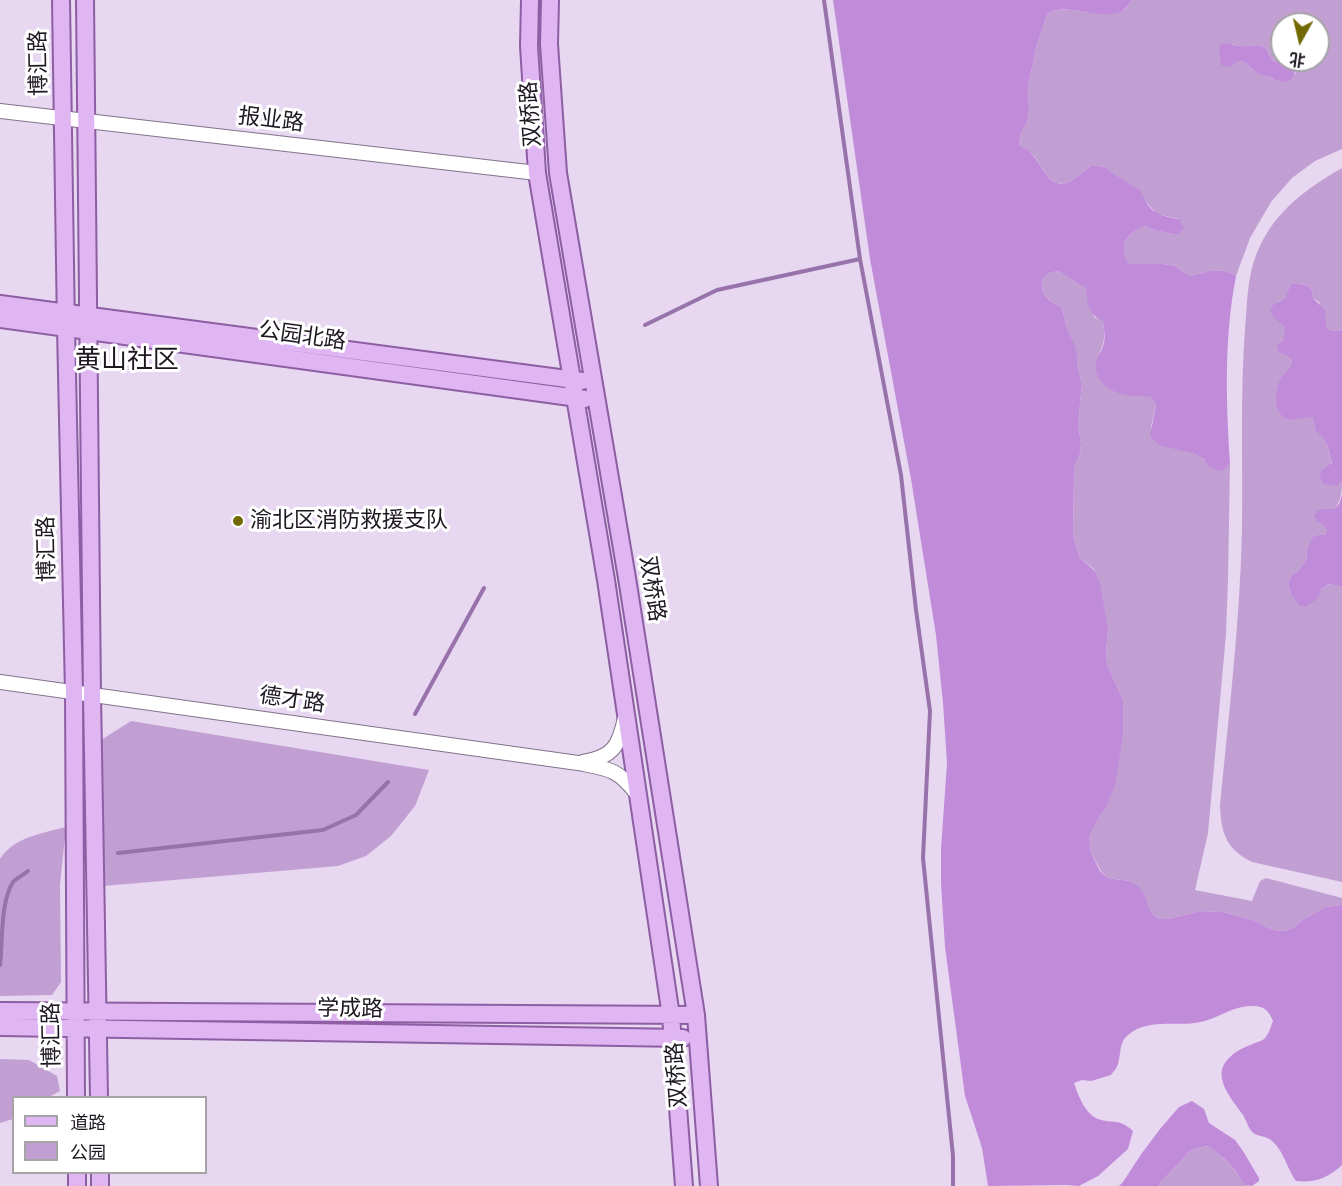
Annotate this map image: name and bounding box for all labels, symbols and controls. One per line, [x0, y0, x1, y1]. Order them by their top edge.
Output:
north arrow [1270, 12, 1330, 72]
street label: 博汇路 [26, 30, 54, 96]
text: 北 [1288, 48, 1307, 69]
street label: 双桥路 [517, 80, 547, 148]
street label: 报业路 [237, 104, 305, 138]
street label: 公园北路 [257, 318, 347, 356]
district label: 黄山社区 [75, 345, 179, 377]
place label: 渝北区消防救援支队 [250, 508, 448, 534]
marker: 渝北区消防救援支队 [231, 514, 245, 528]
street label: 博汇路 [34, 516, 62, 582]
street label: 双桥路 [633, 554, 669, 624]
street label: 德才路 [257, 683, 327, 719]
street label: 学成路 [317, 996, 383, 1024]
street label: 博汇路 [39, 1002, 67, 1068]
street label: 双桥路 [663, 1041, 693, 1109]
legend [12, 1096, 207, 1174]
text: 道路 [70, 1113, 106, 1134]
text: 公园 [70, 1143, 106, 1164]

